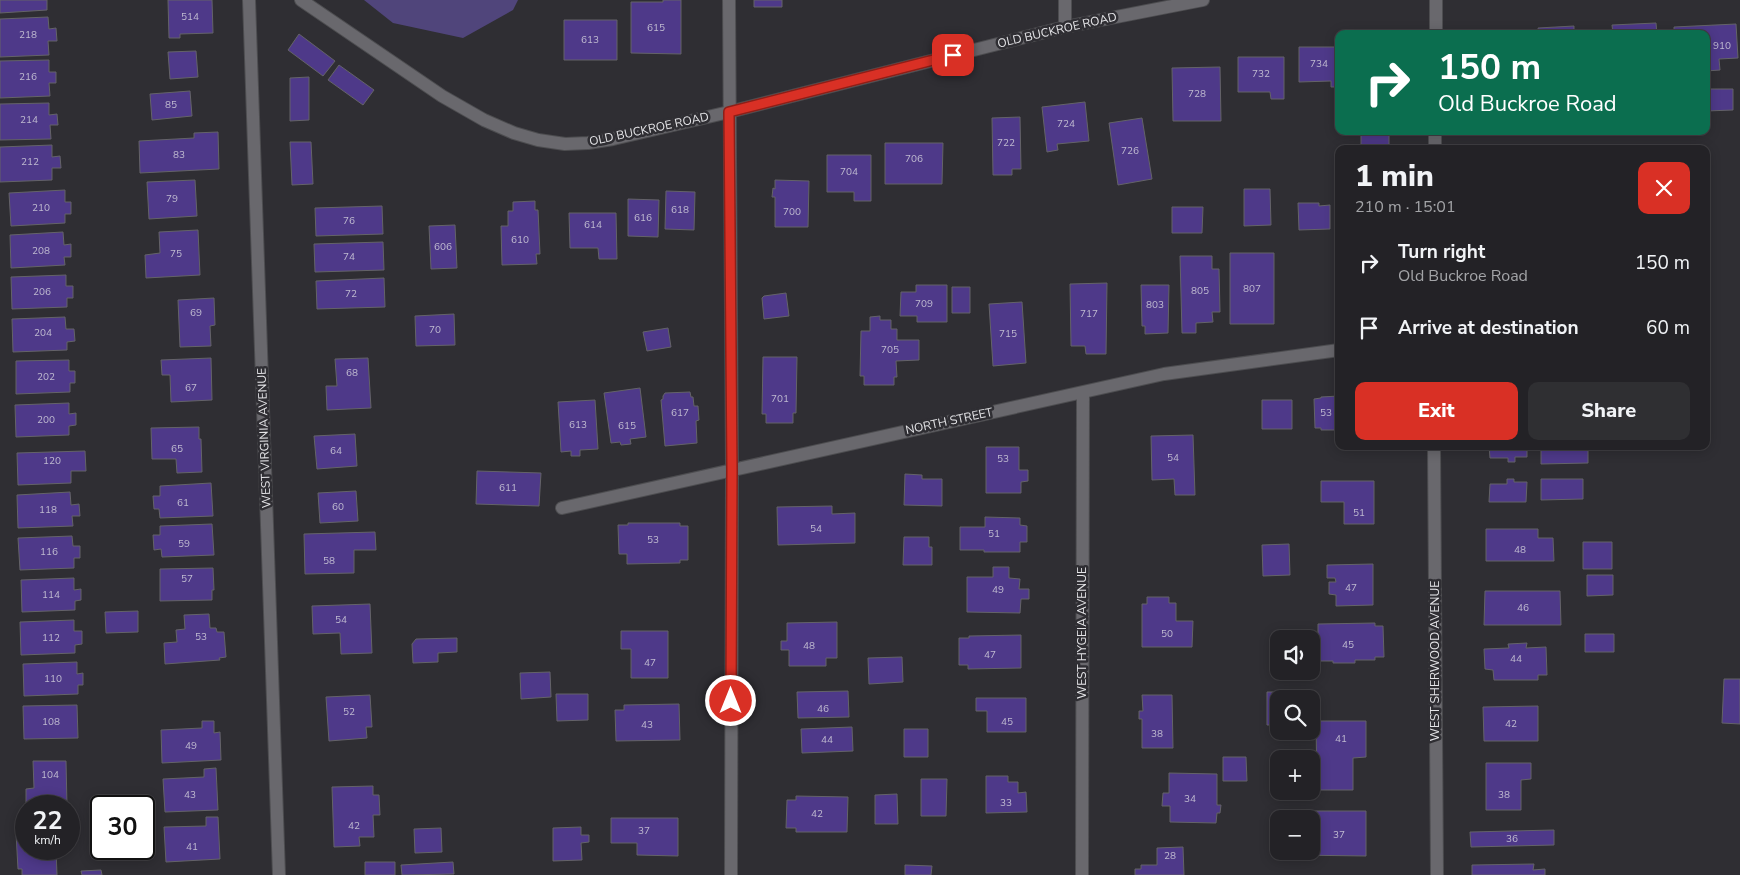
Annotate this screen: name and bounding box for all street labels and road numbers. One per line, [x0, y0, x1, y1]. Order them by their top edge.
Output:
street label: OLD BUCKROE ROAD [996, 8, 1118, 52]
street label: OLD BUCKROE ROAD [588, 108, 710, 150]
street label: WEST VIRGINIA AVENUE [254, 368, 274, 508]
street label: NORTH STREET [904, 404, 995, 438]
street label: WEST HYGEIA AVENUE [1074, 567, 1090, 699]
street label: WEST SHERWOOD AVENUE [1427, 581, 1443, 741]

